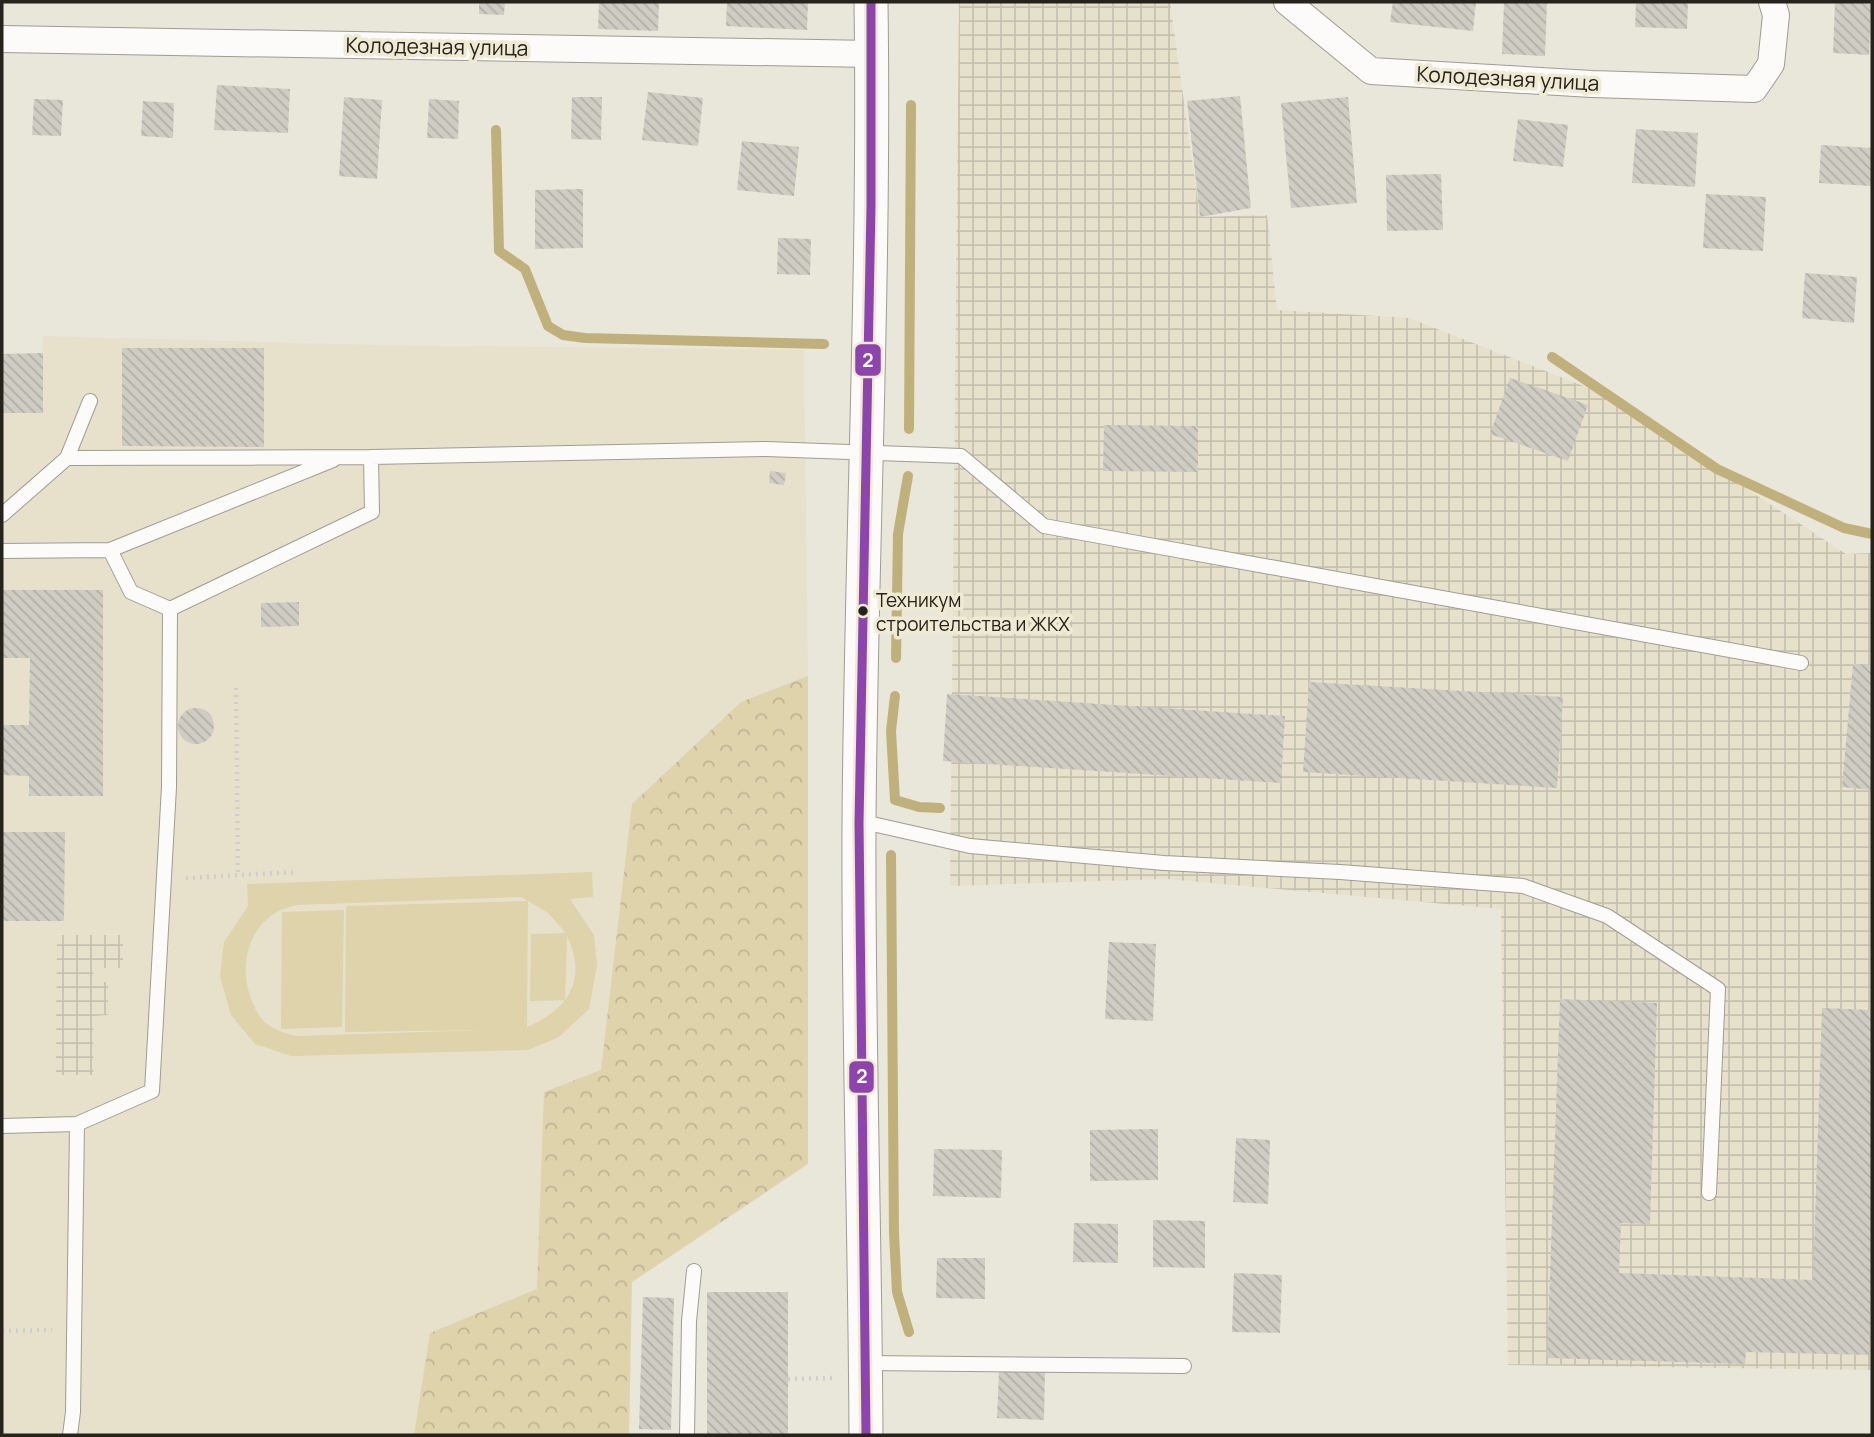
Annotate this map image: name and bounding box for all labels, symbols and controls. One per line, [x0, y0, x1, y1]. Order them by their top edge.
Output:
street label: Колодезная улица [345, 30, 529, 62]
street label: Колодезная улица [1416, 59, 1600, 97]
line badge: 2 [854, 343, 882, 377]
text: 2 [862, 347, 874, 373]
place label: Техникум строительства и ЖКХ [876, 587, 1070, 637]
marker: Техникум строительства и ЖКХ [856, 604, 870, 618]
line badge: 2 [848, 1060, 875, 1094]
text: 2 [856, 1063, 868, 1089]

